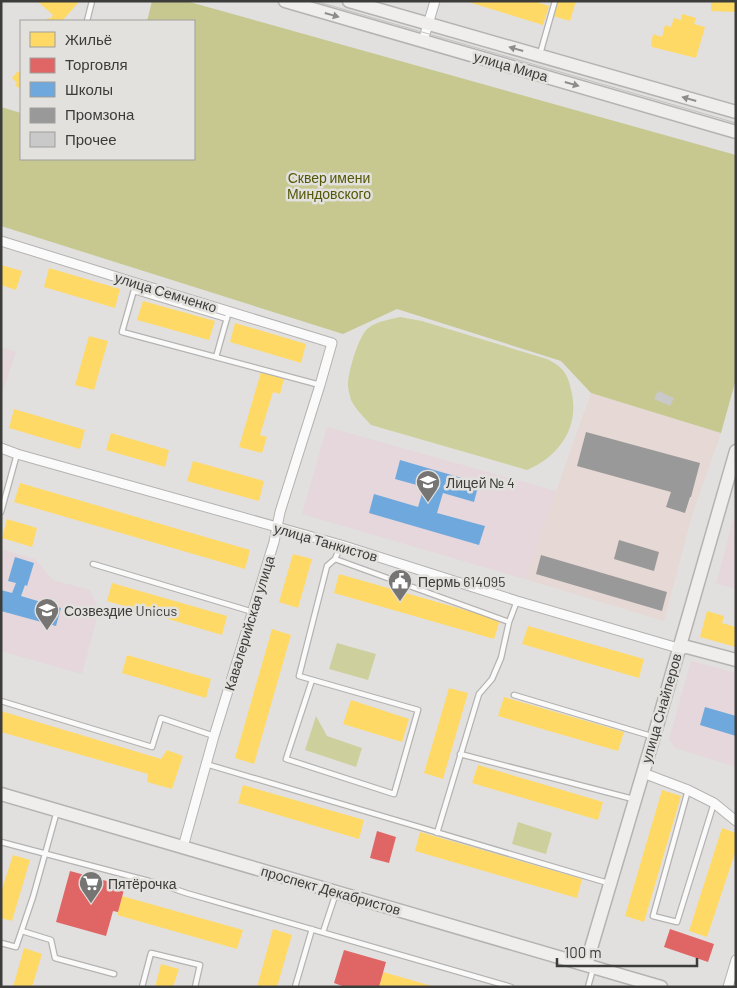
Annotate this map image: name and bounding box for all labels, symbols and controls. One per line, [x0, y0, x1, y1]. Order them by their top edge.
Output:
one-way arrow [325, 11, 340, 19]
legend [20, 20, 195, 160]
text: Жильё [65, 30, 112, 48]
one-way arrow [508, 44, 523, 52]
street label: улица Мира [472, 47, 550, 85]
text: Торговля [65, 55, 128, 73]
text: Школы [65, 80, 113, 98]
one-way arrow [565, 81, 580, 89]
one-way arrow [681, 94, 696, 102]
text: Промзона [65, 105, 135, 123]
text: Прочее [65, 130, 117, 148]
park label: Сквер имени Миндовского [287, 169, 371, 202]
street label: улица Семченко [113, 268, 219, 316]
school or university icon: Лицей № 4 [415, 469, 441, 503]
place label: Лицей № 4 [446, 474, 515, 491]
street label: улица Танкистов [272, 519, 380, 565]
street label: Кавалерийская улица [220, 553, 278, 693]
public building icon: Пермь 614095 [387, 568, 413, 602]
place label: Пермь 614095 [418, 573, 505, 590]
school or university icon: Созвездие Unicus [34, 597, 60, 631]
place label: Созвездие Unicus [64, 602, 178, 619]
street label: улица Снайперов [637, 651, 685, 765]
street label: проспект Декабристов [259, 862, 403, 918]
supermarket icon: Пятёрочка [78, 870, 104, 904]
place label: Пятёрочка [108, 875, 177, 892]
scale bar [557, 936, 697, 968]
text: 100 m [564, 943, 602, 961]

